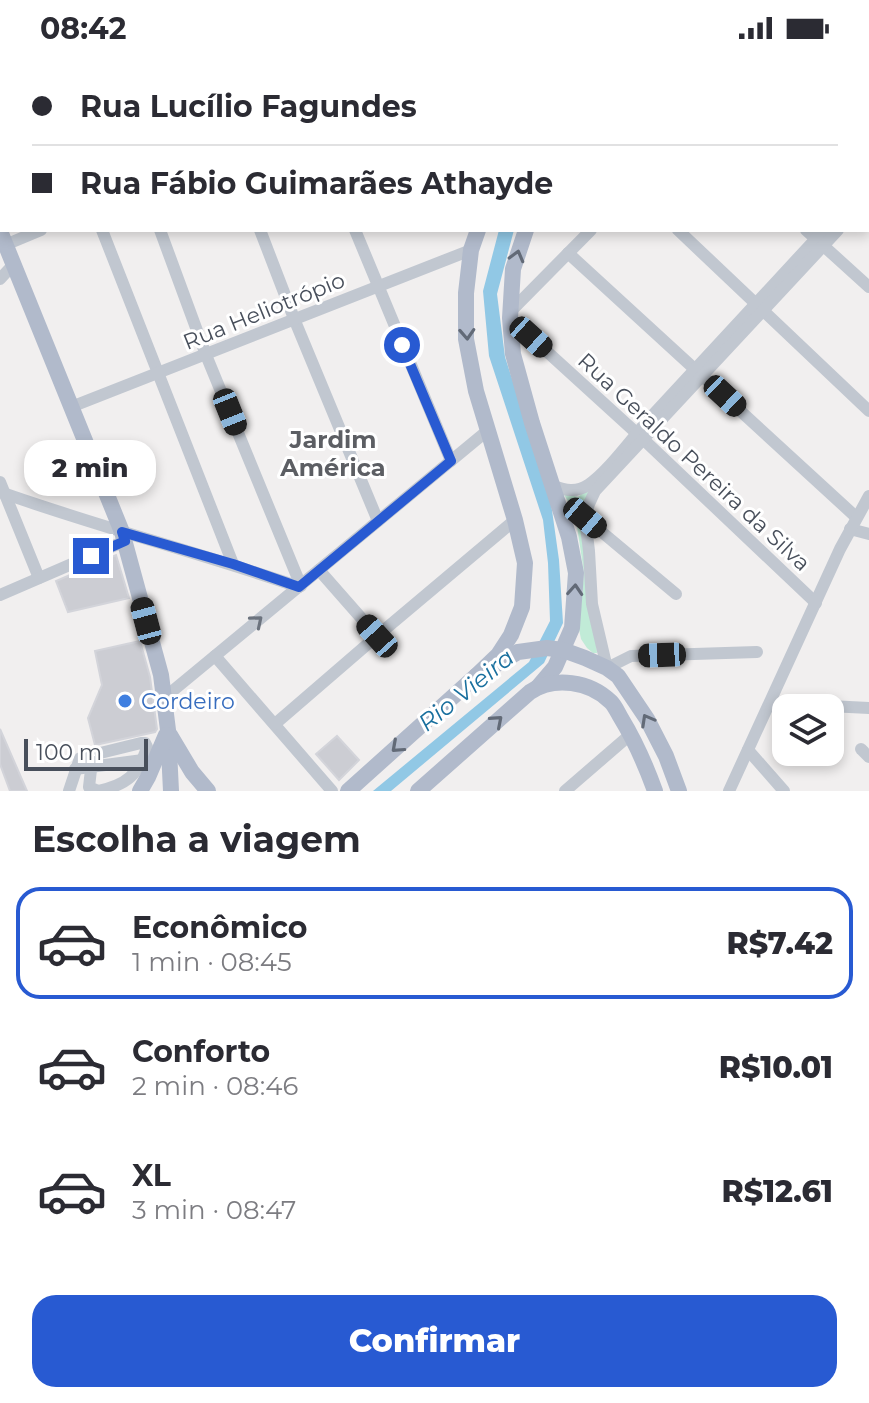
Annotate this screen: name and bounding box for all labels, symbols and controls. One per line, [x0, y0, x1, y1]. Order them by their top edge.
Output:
text: 08:42 [40, 10, 126, 47]
text: Rua Lucílio Fagundes [80, 88, 417, 125]
text: Rua Fábio Guimarães Athayde [80, 165, 553, 202]
one-way arrow [508, 250, 524, 264]
street label: Rua Heliotrópio [179, 266, 349, 356]
car [505, 312, 557, 362]
route start [384, 327, 420, 363]
one-way arrow [458, 328, 475, 341]
street label: Rua Geraldo Pereira da Silva [572, 347, 816, 577]
car [699, 371, 751, 421]
car [210, 385, 250, 439]
district label: Jardim América [279, 425, 386, 482]
callout: 2 min [25, 440, 157, 496]
text: 2 min [52, 452, 128, 484]
car [559, 493, 611, 543]
route end [73, 538, 109, 574]
one-way arrow [566, 583, 583, 596]
car [128, 595, 164, 647]
car [352, 610, 402, 662]
one-way arrow [248, 616, 263, 631]
car [638, 642, 686, 668]
water label: Rio Vieira [412, 643, 520, 737]
place label: Cordeiro [141, 688, 235, 715]
marker: Cordeiro [116, 692, 134, 710]
map controls [772, 694, 844, 766]
button: layers [772, 694, 844, 766]
one-way arrow [641, 714, 656, 728]
one-way arrow [488, 716, 503, 730]
scale bar [24, 735, 148, 771]
one-way arrow [392, 737, 407, 752]
text: 100 m [36, 739, 102, 766]
text: Escolha a viagem [32, 817, 361, 861]
icon: car [36, 907, 108, 979]
text: Econômico [132, 909, 307, 946]
text: R$7.42 [727, 925, 833, 962]
text: 1 min · 08:45 [132, 946, 292, 978]
icon: car [36, 1031, 108, 1103]
text: Conforto [132, 1033, 270, 1070]
text: R$10.01 [719, 1049, 833, 1086]
text: 2 min · 08:46 [132, 1070, 298, 1102]
icon: car [36, 1155, 108, 1227]
text: XL [132, 1157, 171, 1194]
text: R$12.61 [722, 1173, 833, 1210]
text: 3 min · 08:47 [132, 1194, 296, 1226]
button: Confirmar [32, 1295, 837, 1387]

